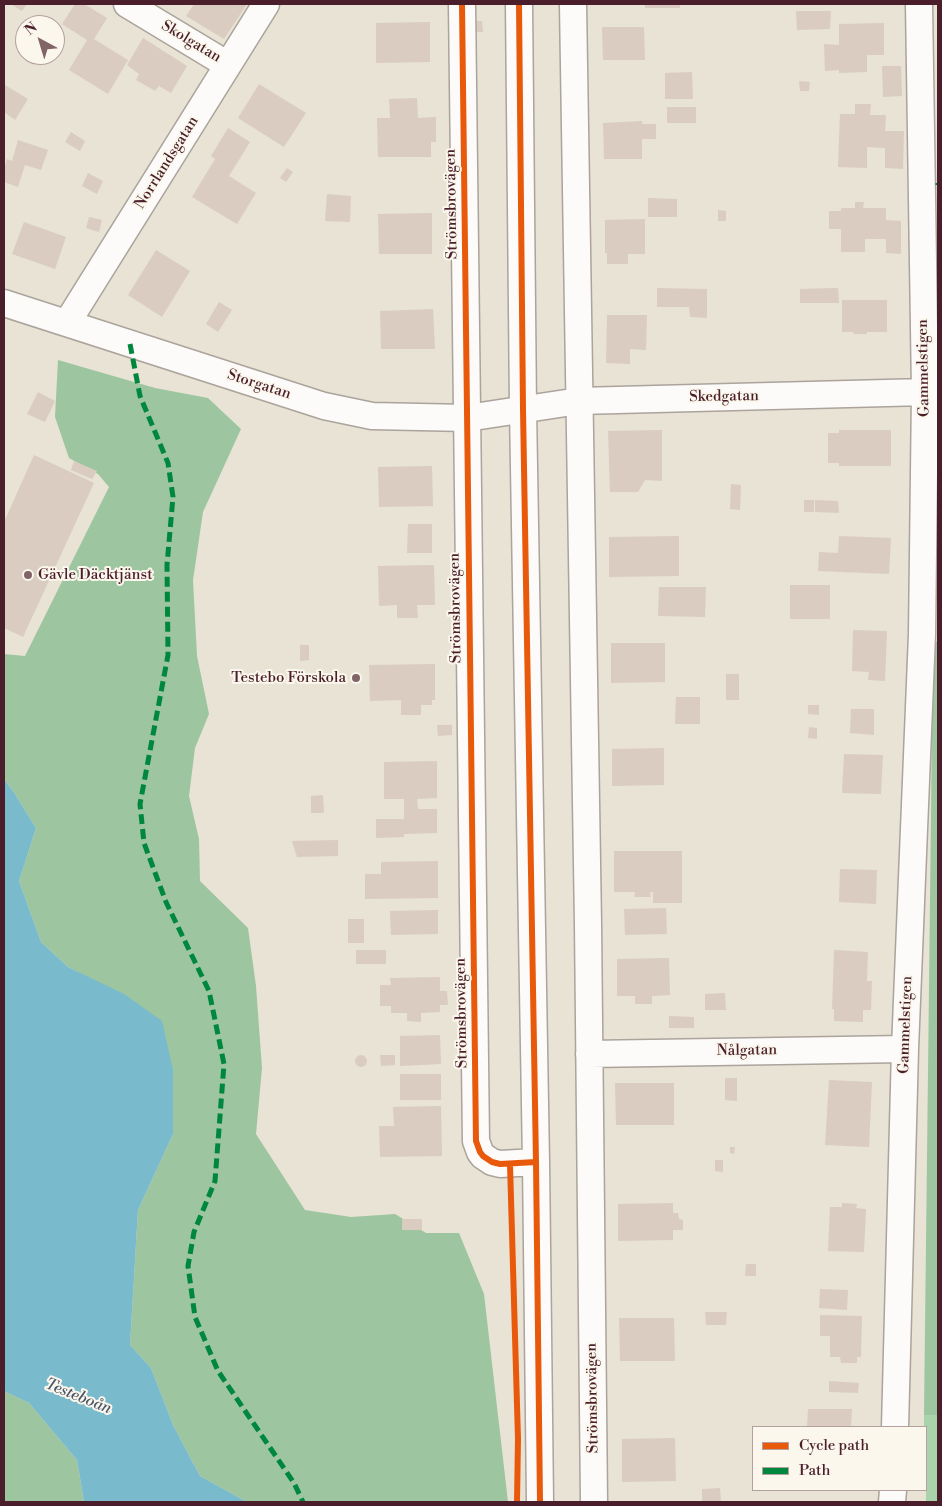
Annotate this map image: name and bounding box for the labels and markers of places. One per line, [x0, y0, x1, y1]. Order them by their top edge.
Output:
place label: Gävle Däcktjänst [38, 566, 153, 584]
marker: Gävle Däcktjänst [22, 569, 34, 581]
place label: Testebo Förskola [231, 669, 346, 687]
marker: Testebo Förskola [350, 672, 362, 684]

